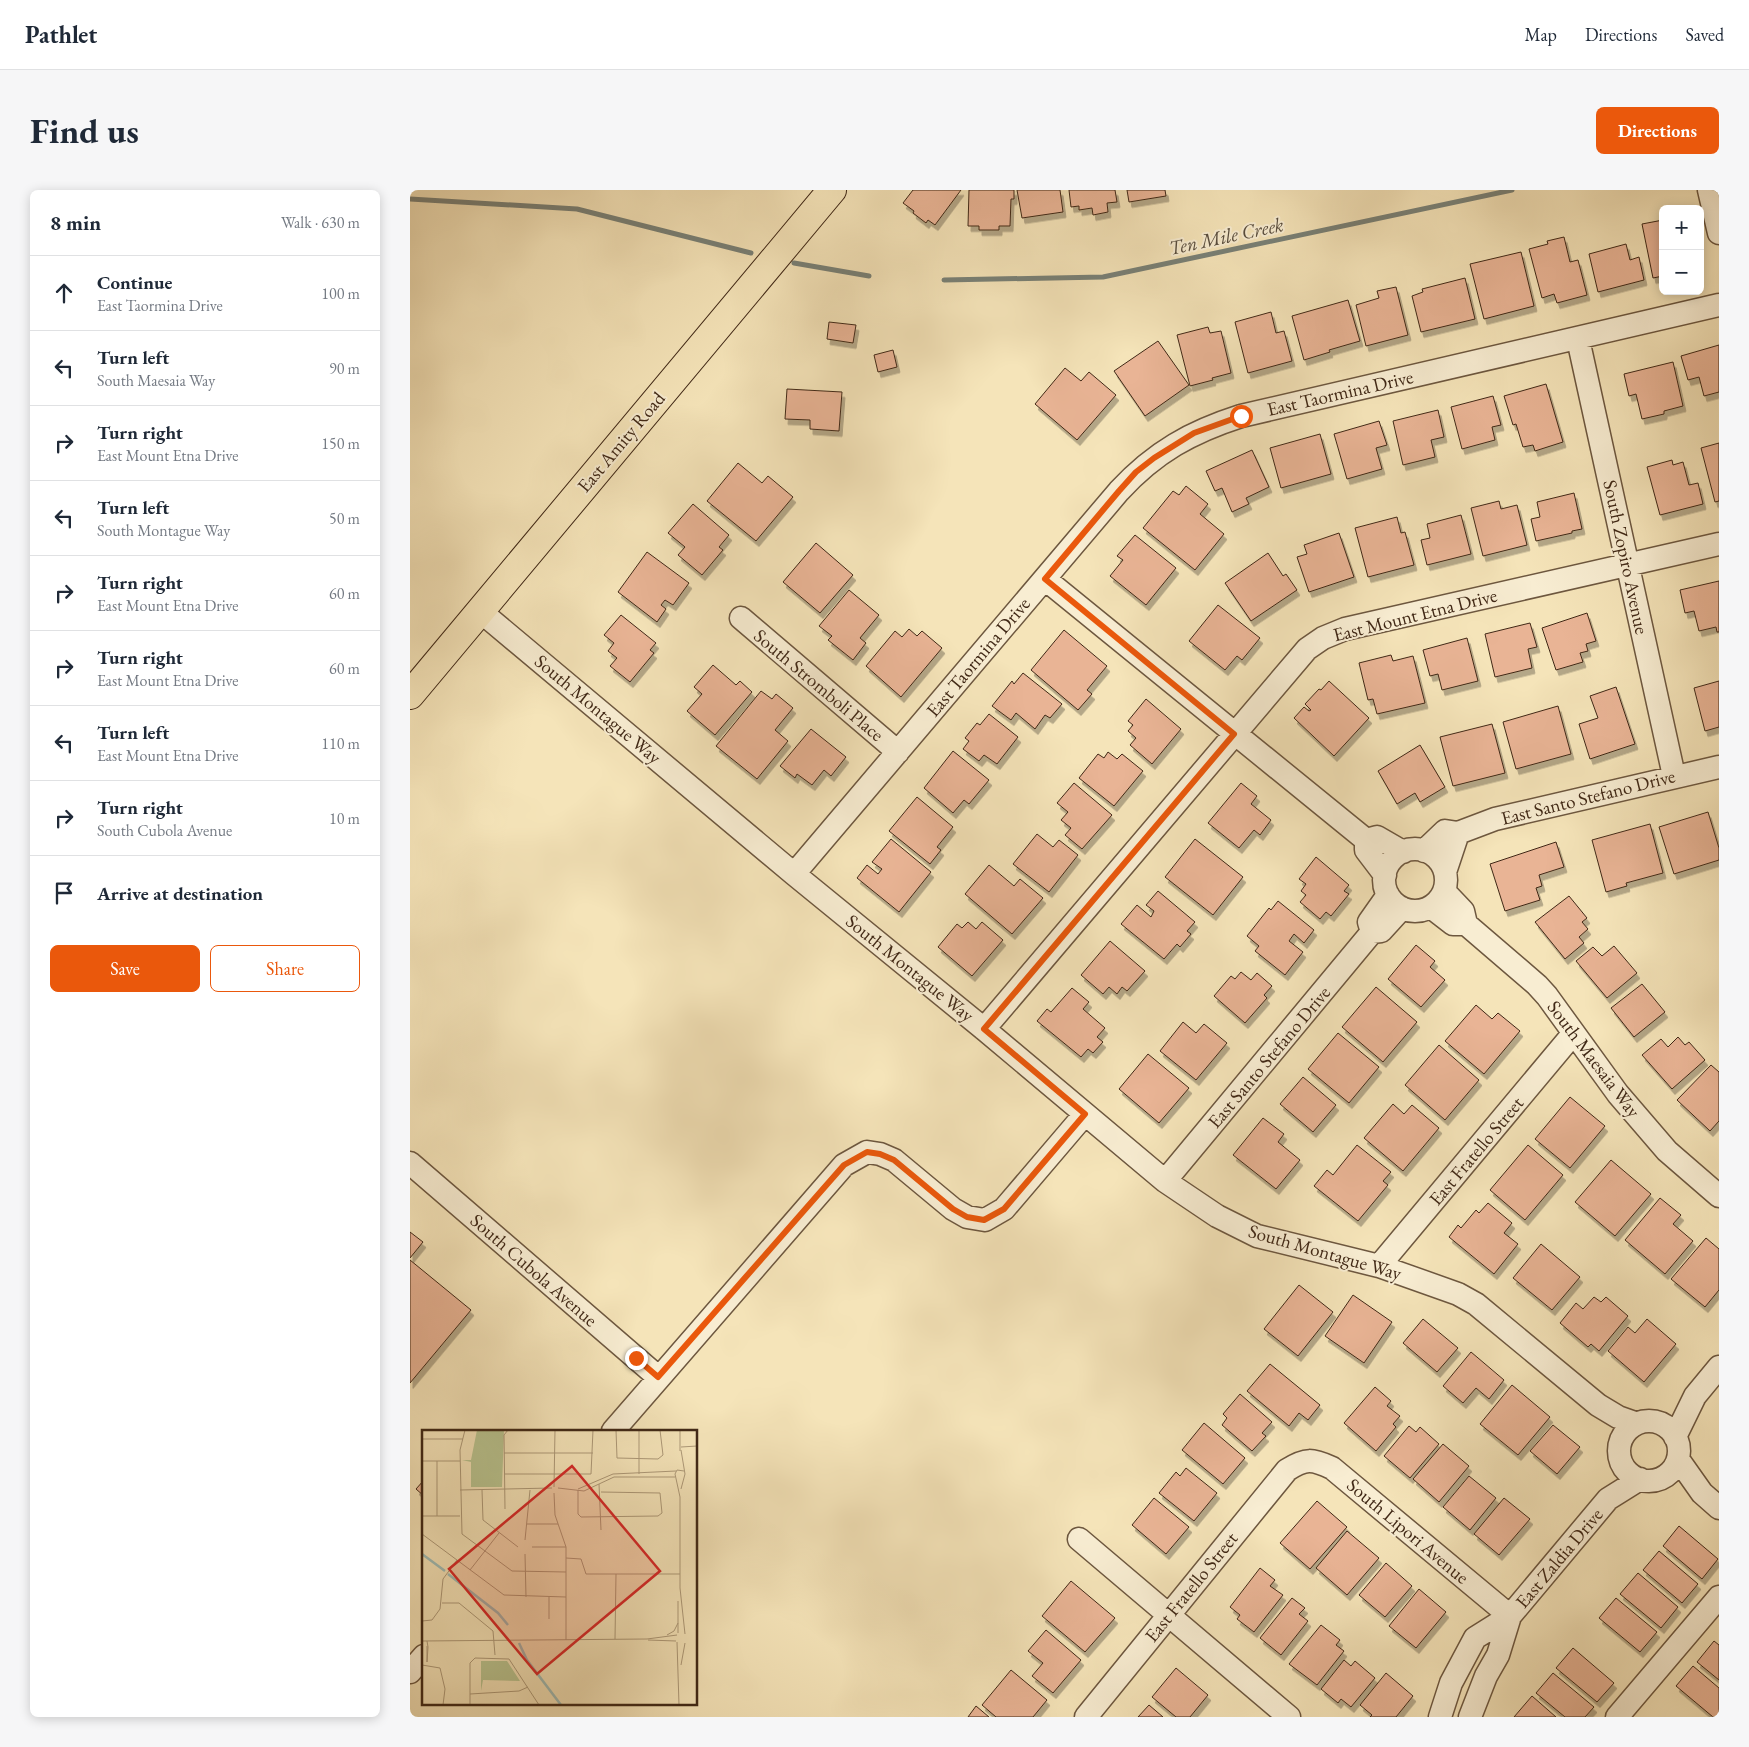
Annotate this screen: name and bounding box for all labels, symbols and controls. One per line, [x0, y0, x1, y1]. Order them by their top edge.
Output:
text: Pathlet [25, 19, 97, 50]
text: Map [1525, 23, 1557, 46]
text: Directions [1585, 23, 1657, 46]
text: Saved [1685, 23, 1724, 46]
button: Directions [1596, 107, 1719, 154]
text: Find us [30, 108, 139, 153]
map controls [1659, 205, 1704, 295]
button: + [1659, 205, 1704, 250]
text: 8 min [50, 209, 101, 236]
water label: Ten Mile Creek [1166, 211, 1286, 261]
text: Walk · 630 m [281, 212, 360, 233]
button: − [1659, 250, 1704, 295]
text: Continue [97, 270, 172, 295]
icon: ahead [50, 279, 78, 307]
text: 100 m [321, 283, 360, 304]
text: East Taormina Drive [97, 295, 223, 316]
text: Turn left [97, 345, 169, 370]
icon: left [50, 354, 78, 382]
text: 90 m [329, 358, 360, 379]
street label: East Taormina Drive [1264, 364, 1416, 422]
text: South Maesaia Way [97, 370, 215, 391]
street label: East Amity Road [572, 386, 671, 498]
route start [1230, 405, 1253, 428]
text: Turn right [97, 420, 183, 445]
icon: right [50, 429, 78, 457]
text: 150 m [321, 433, 360, 454]
text: East Mount Etna Drive [97, 445, 238, 466]
street label: South Zopiro Avenue [1597, 477, 1655, 637]
text: Turn left [97, 495, 169, 520]
icon: left [50, 504, 78, 532]
text: 50 m [329, 508, 360, 529]
text: South Montague Way [97, 520, 230, 541]
text: Turn right [97, 570, 183, 595]
icon: right [50, 579, 78, 607]
text: 60 m [329, 583, 360, 604]
street label: East Mount Etna Drive [1330, 583, 1500, 647]
street label: East Taormina Drive [920, 592, 1036, 722]
text: East Mount Etna Drive [97, 595, 238, 616]
street label: South Stromboli Place [749, 623, 889, 747]
text: Turn right [97, 645, 183, 670]
street label: South Montague Way [529, 649, 667, 770]
icon: right [50, 654, 78, 682]
text: 60 m [329, 658, 360, 679]
text: East Mount Etna Drive [97, 670, 238, 691]
text: Turn left [97, 720, 169, 745]
icon: left [50, 729, 78, 757]
text: 110 m [321, 733, 360, 754]
text: East Mount Etna Drive [97, 745, 238, 766]
street label: East Santo Stefano Drive [1498, 763, 1678, 831]
text: Turn right [97, 795, 183, 820]
icon: right [50, 804, 78, 832]
text: 10 m [329, 808, 360, 829]
text: South Cubola Avenue [97, 820, 232, 841]
icon: arrive [50, 879, 78, 907]
text: Arrive at destination [97, 881, 263, 906]
street label: South Montague Way [841, 908, 980, 1028]
button: Save [50, 945, 200, 992]
button: Share [210, 945, 360, 992]
street label: East Santo Stefano Drive [1202, 981, 1336, 1133]
street label: South Maesaia Way [1542, 995, 1647, 1123]
street label: East Fratello Street [1423, 1091, 1529, 1211]
street label: South Cubola Avenue [465, 1208, 603, 1332]
street label: South Montague Way [1246, 1218, 1405, 1286]
route end [625, 1347, 648, 1370]
inset map [422, 1430, 698, 1704]
street label: South Lipori Avenue [1342, 1473, 1474, 1589]
street label: East Zaldia Drive [1510, 1503, 1608, 1613]
street label: East Fratello Street [1139, 1527, 1243, 1647]

